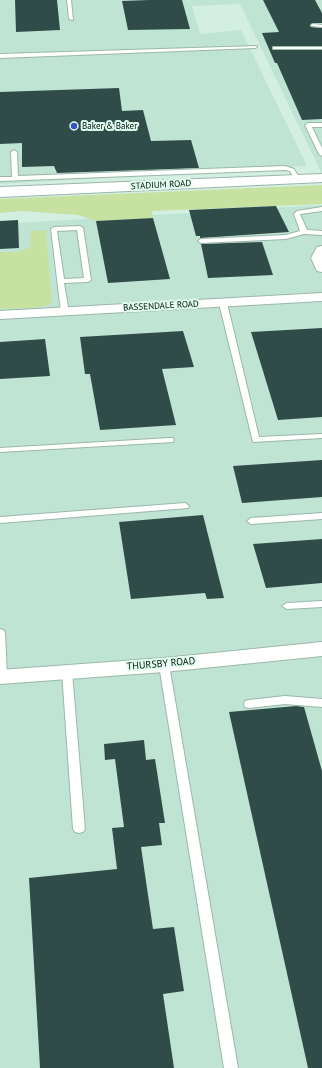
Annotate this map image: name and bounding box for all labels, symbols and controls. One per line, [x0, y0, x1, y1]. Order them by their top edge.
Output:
marker: Baker & Baker [69, 121, 79, 131]
place label: Baker & Baker [82, 121, 137, 131]
street label: STADIUM ROAD [131, 178, 191, 192]
street label: BASSENDALE ROAD [123, 299, 199, 313]
street label: THURSBY ROAD [126, 655, 196, 673]

